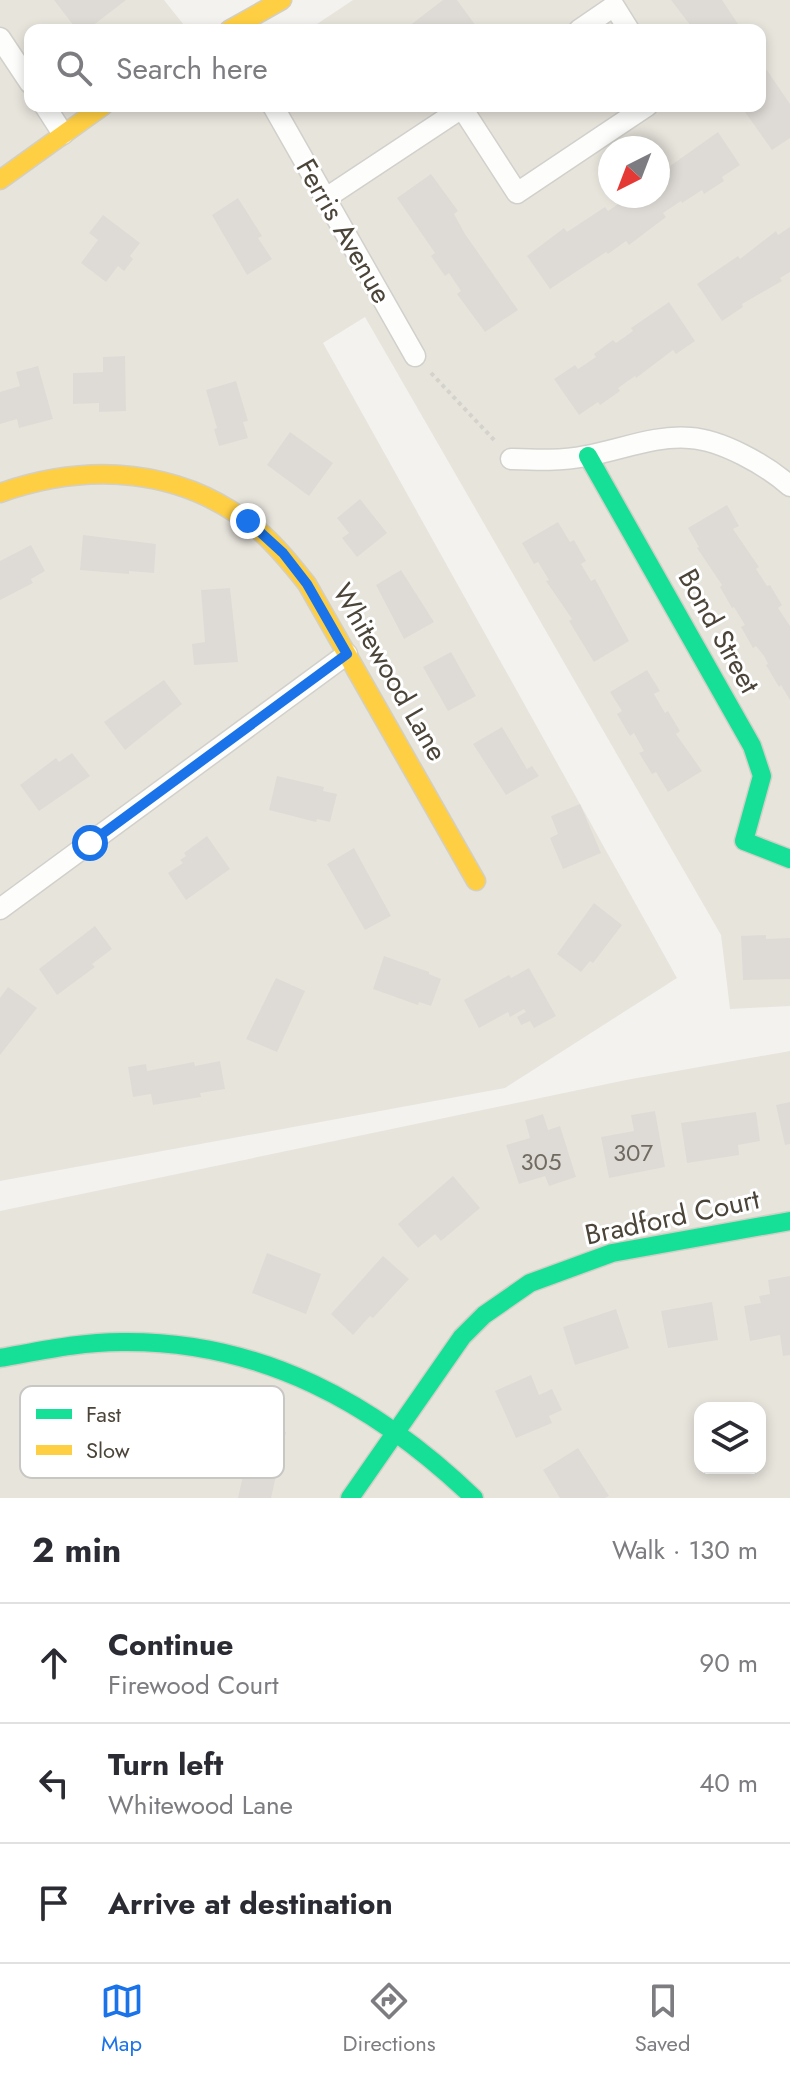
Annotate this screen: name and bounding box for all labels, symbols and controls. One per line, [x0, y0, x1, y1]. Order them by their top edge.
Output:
search box [24, 24, 766, 112]
icon: search [52, 46, 96, 90]
text: Search here [116, 47, 268, 90]
north arrow [598, 136, 670, 208]
street label: Ferris Avenue [286, 151, 402, 311]
route end [230, 503, 266, 539]
street label: Bond Street [668, 561, 770, 701]
street label: Whitewood Lane [322, 576, 458, 768]
route start [72, 825, 108, 861]
house number: 307 [613, 1135, 653, 1170]
house number: 305 [520, 1144, 562, 1179]
street label: Bradford Court [581, 1178, 763, 1255]
legend [20, 1386, 284, 1478]
text: Fast [86, 1398, 122, 1430]
map controls [694, 1402, 766, 1474]
button: layers [694, 1402, 766, 1474]
text: Slow [86, 1434, 130, 1466]
text: 2 min [32, 1526, 121, 1575]
text: Walk · 130 m [612, 1531, 758, 1569]
text: Continue [108, 1623, 234, 1666]
icon: ahead [32, 1641, 76, 1685]
text: 90 m [699, 1644, 758, 1682]
text: Firewood Court [108, 1666, 278, 1704]
text: Turn left [108, 1743, 223, 1786]
icon: left [32, 1761, 76, 1805]
text: 40 m [699, 1764, 758, 1802]
text: Whitewood Lane [108, 1786, 293, 1824]
icon: arrive [32, 1881, 76, 1925]
text: Arrive at destination [108, 1882, 393, 1925]
tab: Map [100, 1979, 144, 2059]
tab: Directions [343, 1979, 436, 2059]
tab: Saved [635, 1979, 690, 2059]

